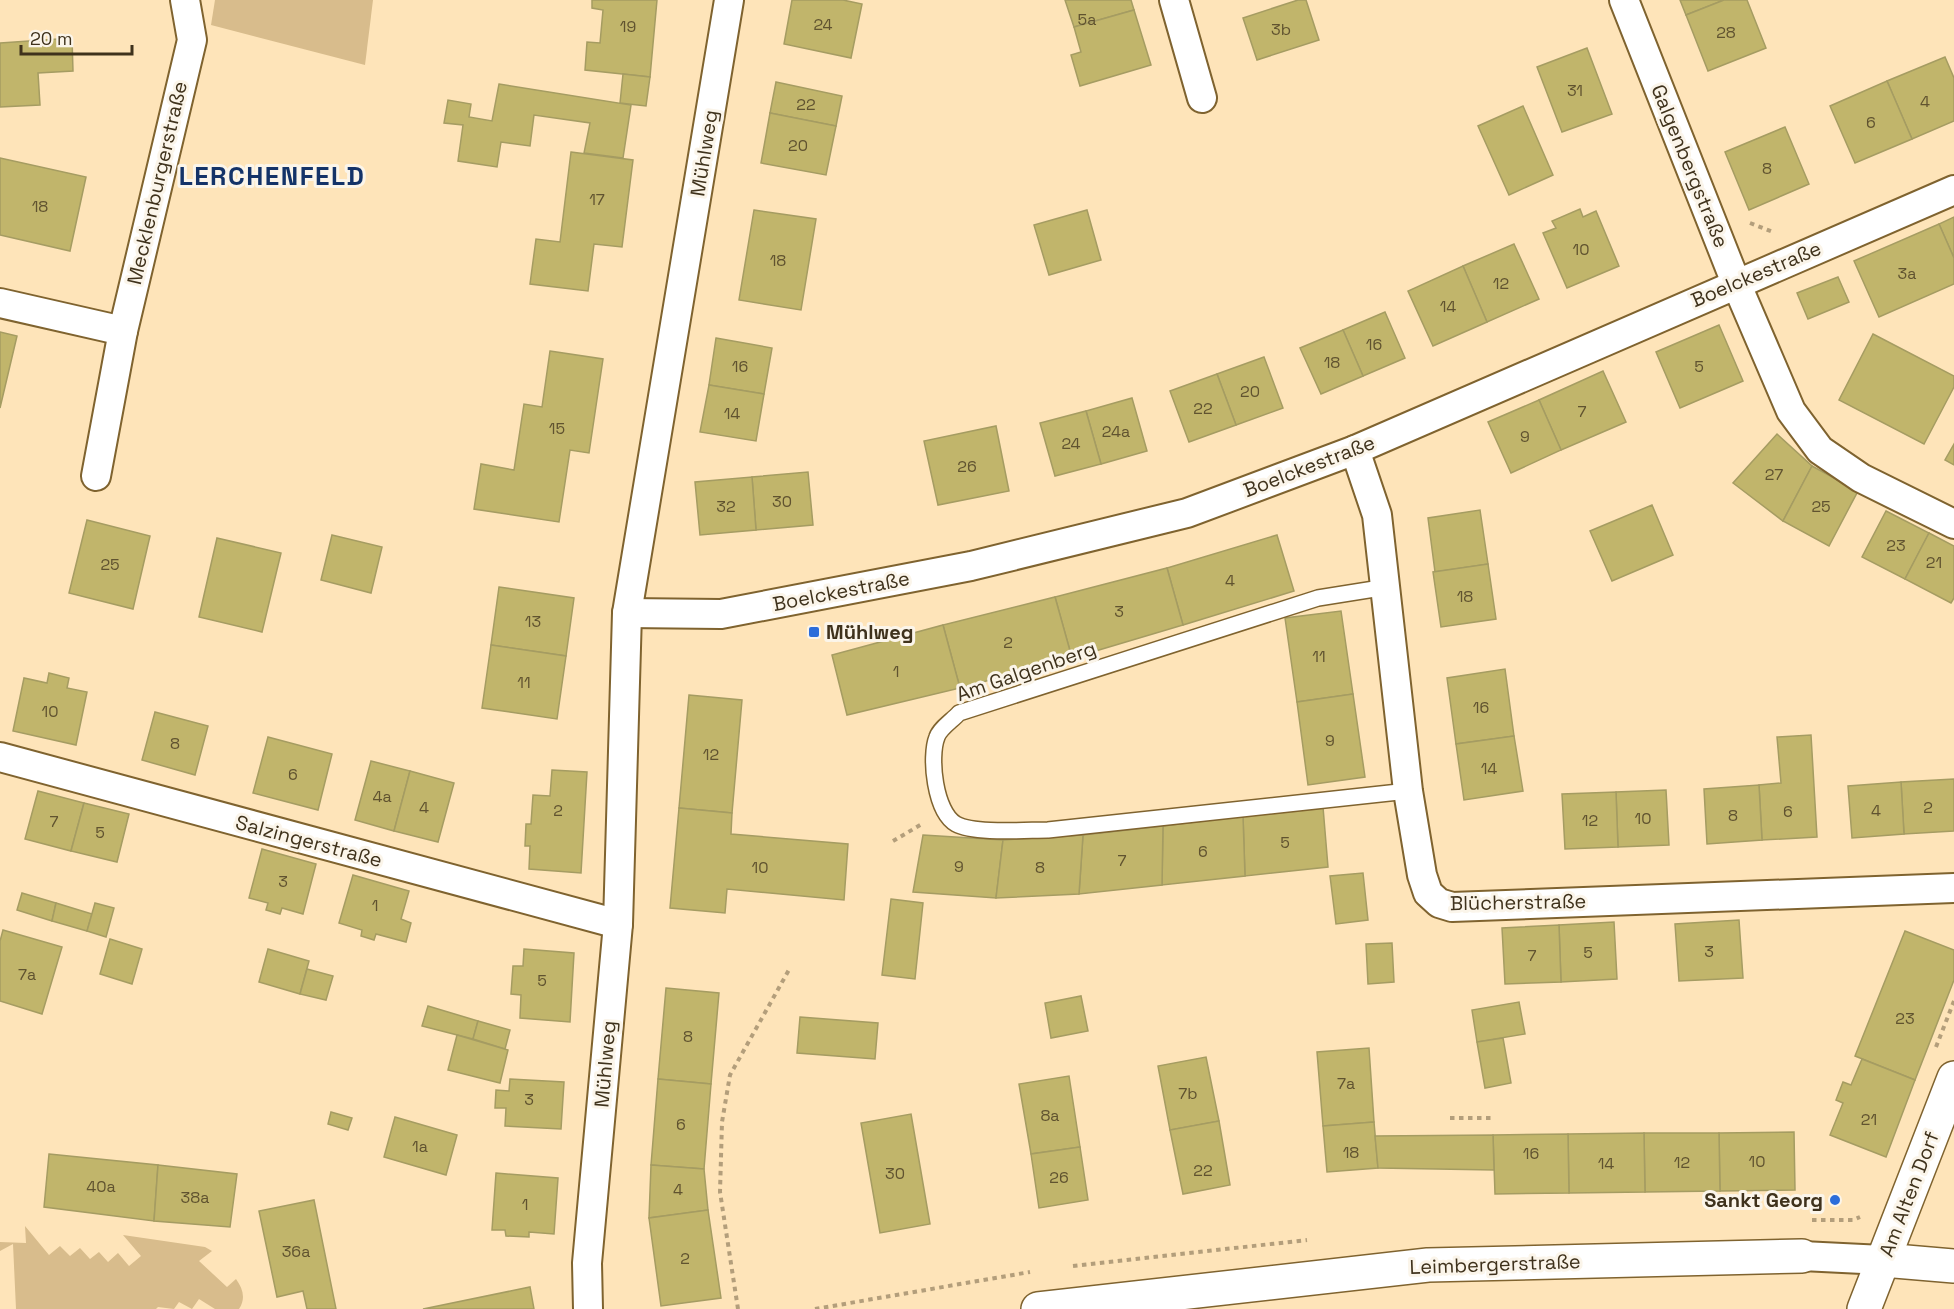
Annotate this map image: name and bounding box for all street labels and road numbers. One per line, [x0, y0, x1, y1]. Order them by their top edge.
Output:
street label: Mecklenburgerstraße [121, 79, 193, 287]
street label: Galgenbergstraße [1645, 81, 1735, 251]
street label: Mühlweg [684, 108, 724, 198]
street label: Boelckestraße [1687, 235, 1825, 313]
street label: Boelckestraße [1239, 429, 1379, 503]
street label: Boelckestraße [770, 565, 912, 617]
street label: Am Galgenberg [953, 635, 1099, 707]
street label: Salzingerstraße [233, 809, 385, 873]
street label: Blücherstraße [1450, 888, 1586, 916]
street label: Mühlweg [588, 1019, 622, 1109]
street label: Am Alten Dorf [1873, 1127, 1945, 1260]
street label: Leimbergerstraße [1409, 1248, 1581, 1280]

